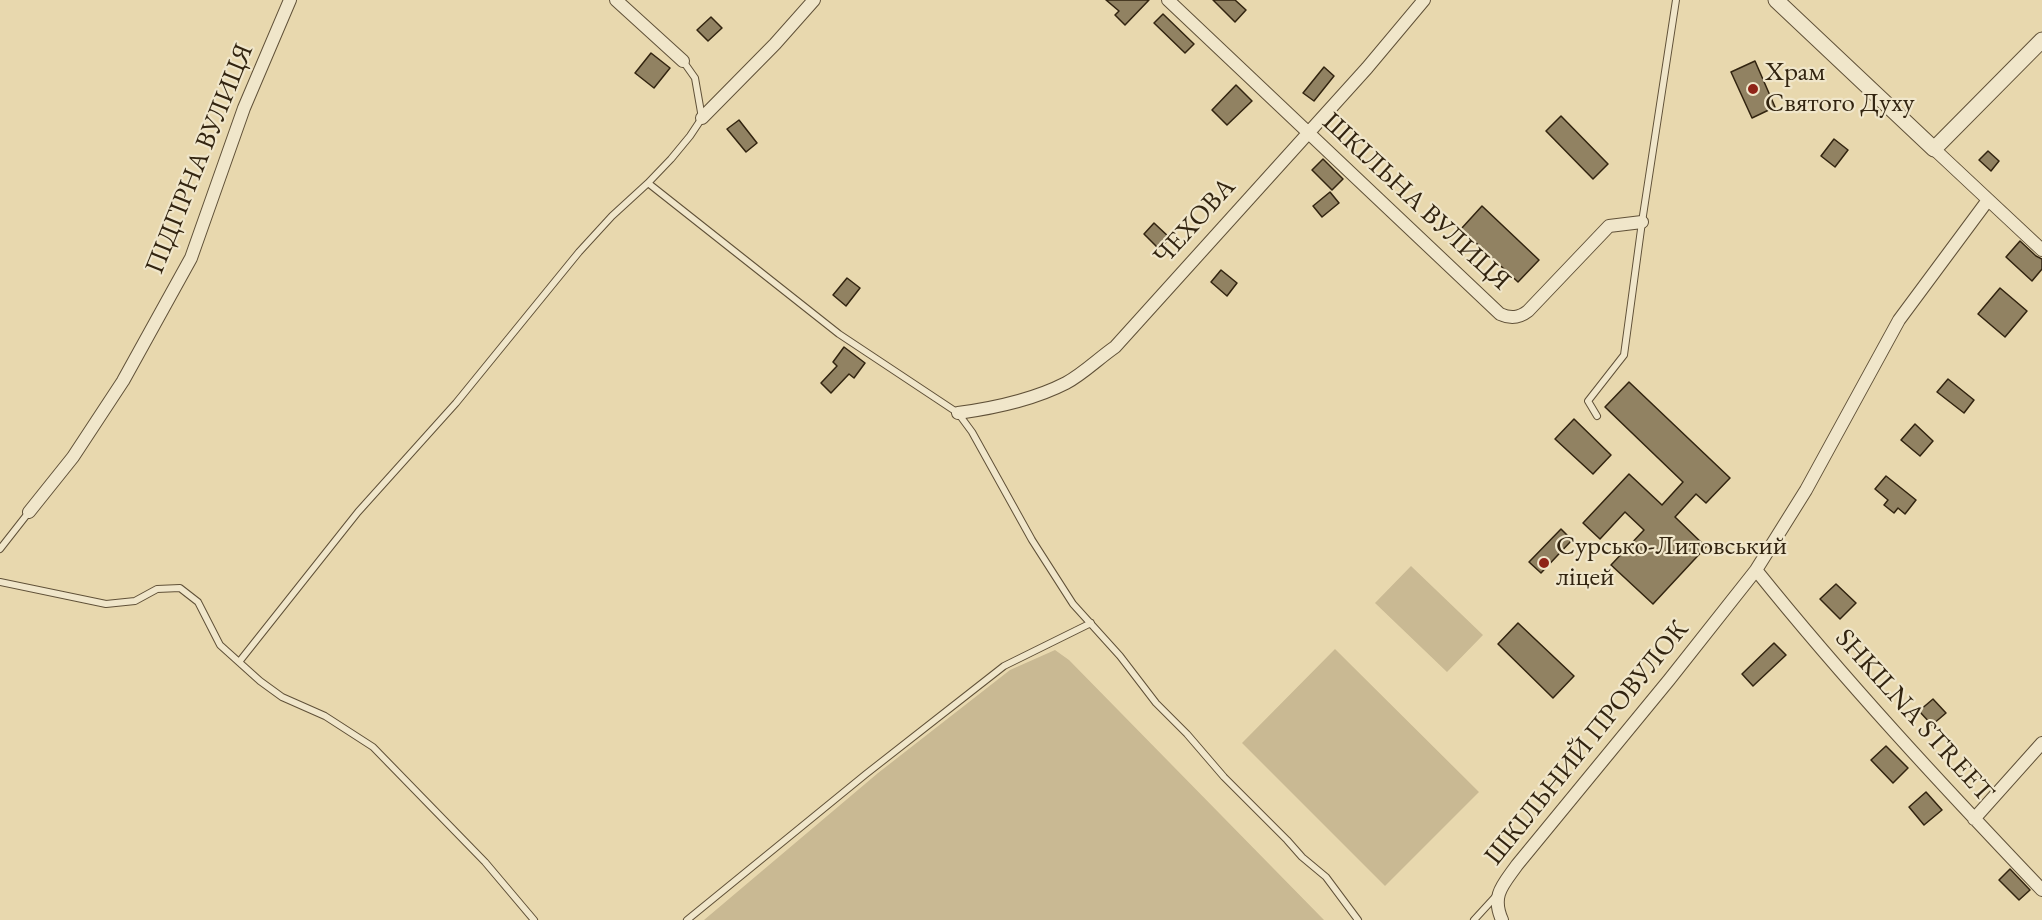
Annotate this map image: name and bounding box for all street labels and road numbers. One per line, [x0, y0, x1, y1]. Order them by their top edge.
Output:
street label: ПІДГІРНА ВУЛИЦЯ [139, 39, 261, 279]
street label: ШКІЛЬНА ВУЛИЦЯ [1315, 106, 1517, 298]
street label: ЧЕХОВА [1147, 171, 1243, 273]
street label: ШКІЛЬНИЙ ПРОВУЛОК [1478, 614, 1696, 872]
street label: SHKILNA STREET [1828, 623, 2000, 809]

